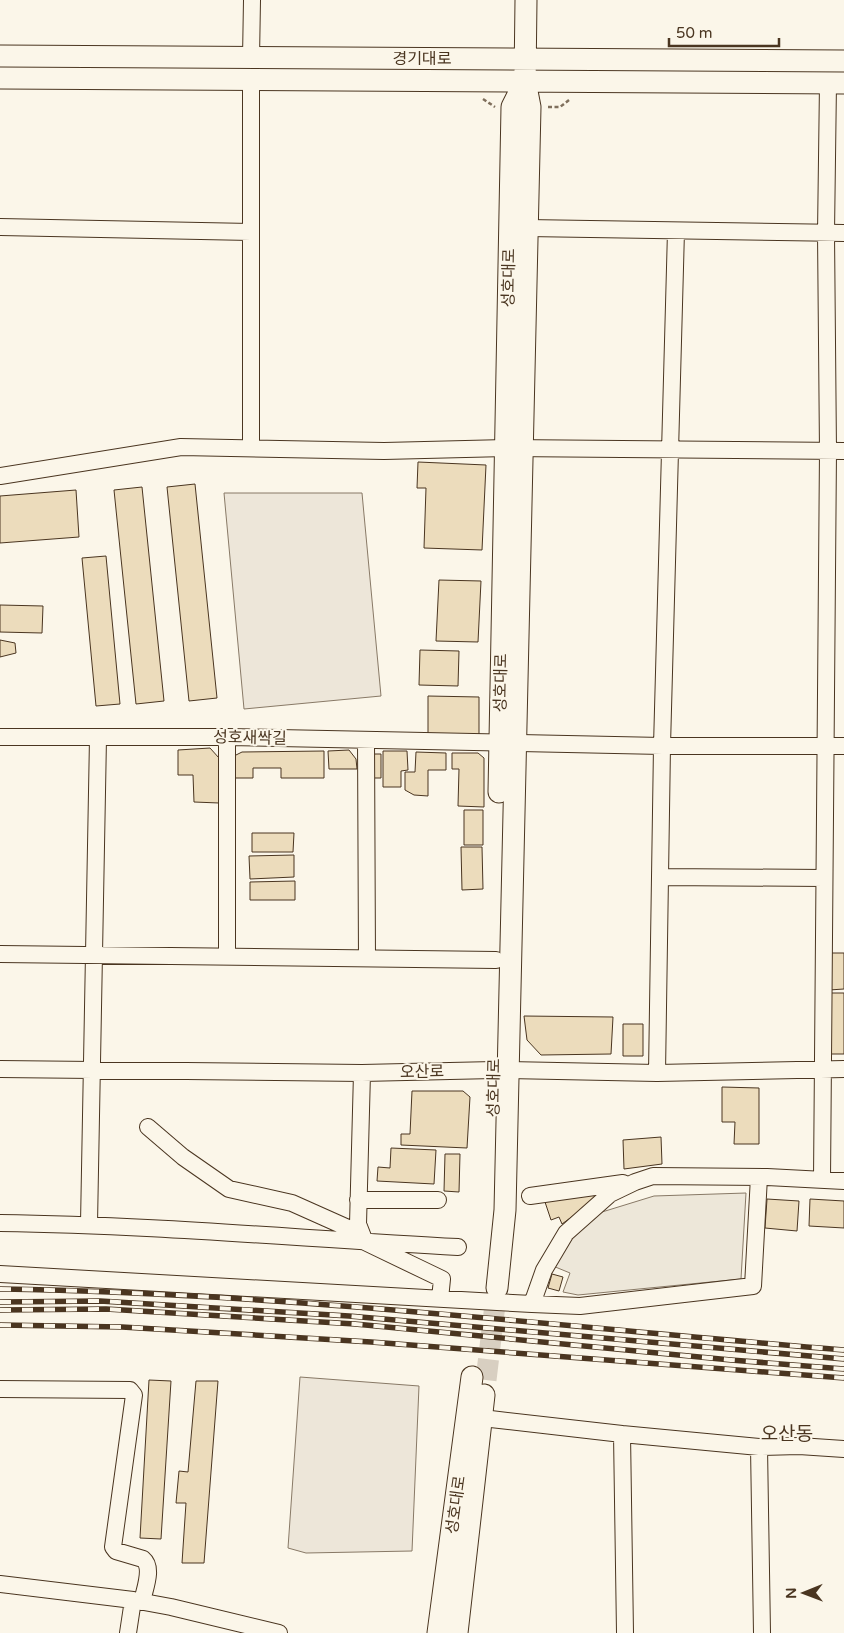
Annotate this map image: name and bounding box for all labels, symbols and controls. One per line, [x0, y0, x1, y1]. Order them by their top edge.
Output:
scale bar [669, 15, 779, 47]
text: 50 m [676, 24, 713, 42]
street label: 경기대로 [393, 49, 452, 69]
street label: 성호대로 [498, 248, 520, 308]
street label: 성호대로 [490, 653, 512, 713]
street label: 성호새싹길 [213, 727, 287, 749]
street label: 성호대로 [483, 1058, 505, 1118]
street label: 오산로 [400, 1062, 445, 1082]
district label: 오산동 [761, 1423, 813, 1445]
street label: 성호대로 [442, 1474, 470, 1536]
north arrow [779, 1568, 829, 1618]
text: N [783, 1587, 800, 1599]

